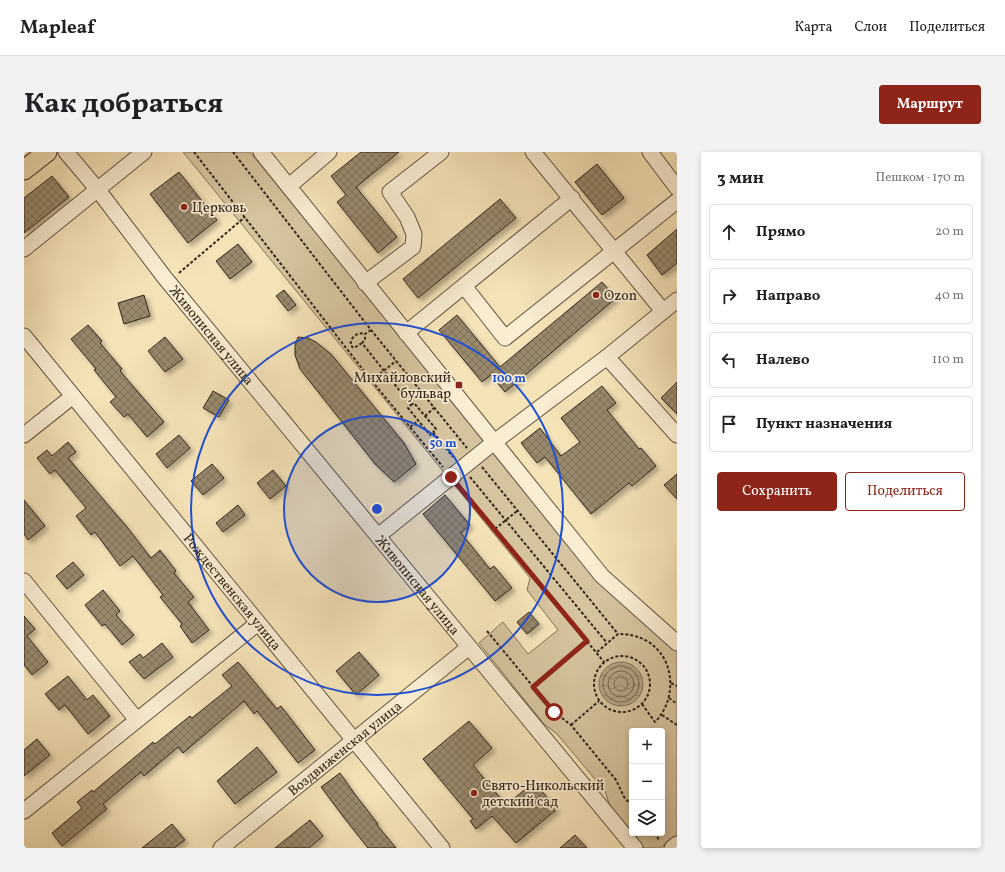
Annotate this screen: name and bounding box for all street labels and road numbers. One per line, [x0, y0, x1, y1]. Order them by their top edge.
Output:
street label: Живописная улица [164, 282, 257, 390]
street label: Рождественская улица [178, 530, 285, 655]
street label: Живописная улица [370, 532, 464, 640]
street label: Воздвиженская улица [285, 697, 406, 801]

